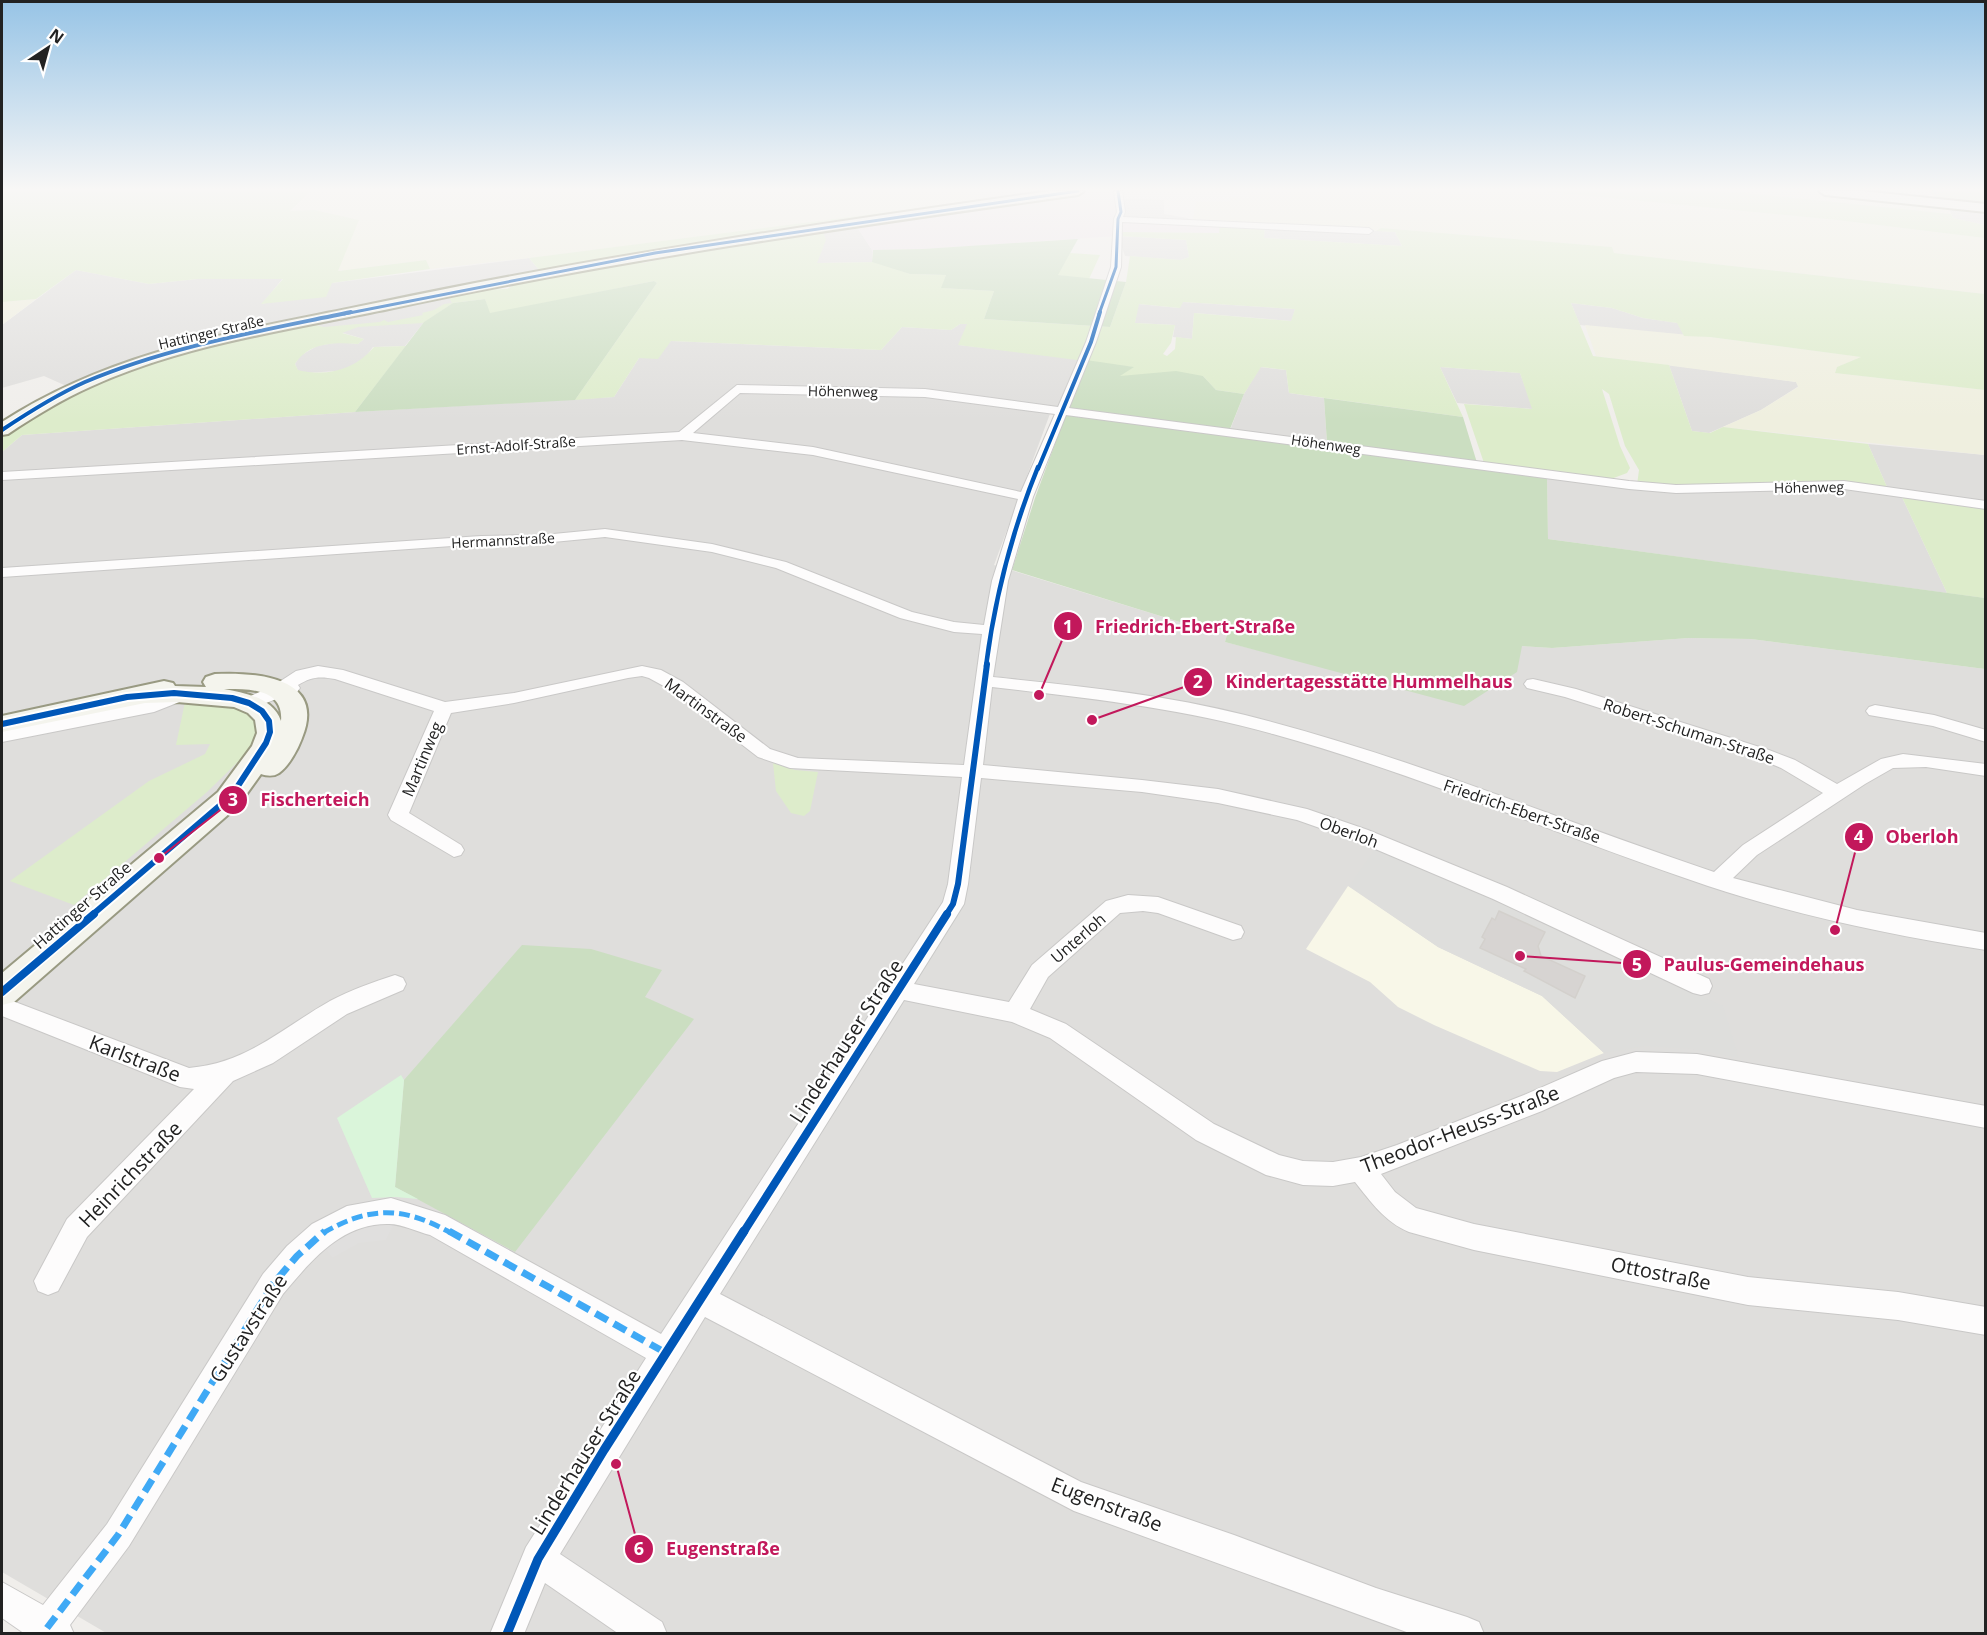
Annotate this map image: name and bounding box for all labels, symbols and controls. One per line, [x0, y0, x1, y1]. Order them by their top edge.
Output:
north arrow [18, 18, 78, 78]
text: N [45, 23, 69, 49]
street label: Hattinger Straße [156, 311, 266, 353]
street label: Höhenweg [808, 381, 879, 401]
street label: Höhenweg [1290, 430, 1362, 458]
street label: Ernst-Adolf-Straße [456, 431, 576, 459]
street label: Höhenweg [1774, 477, 1845, 497]
street label: Hermannstraße [451, 528, 555, 552]
callout: Friedrich-Ebert-Straße [1053, 608, 1308, 644]
text: 1 [1063, 614, 1073, 638]
text: Friedrich-Ebert-Straße [1095, 614, 1295, 638]
callout: Kindertagesstätte Hummelhaus [1183, 664, 1524, 700]
text: 2 [1193, 669, 1203, 693]
text: Kindertagesstätte Hummelhaus [1225, 669, 1513, 693]
street label: Martinstraße [660, 673, 752, 747]
street label: Robert-Schuman-Straße [1600, 693, 1778, 769]
street label: Martinweg [396, 718, 448, 800]
street label: Friedrich-Ebert-Straße [1441, 774, 1603, 848]
callout: Fischerteich [218, 782, 382, 818]
text: 3 [228, 787, 238, 811]
text: Fischerteich [260, 787, 370, 811]
street label: Oberloh [1316, 811, 1382, 853]
callout: Oberloh [1844, 819, 1971, 855]
text: 4 [1854, 824, 1864, 848]
text: Oberloh [1886, 824, 1959, 848]
street label: Hattinger Straße [28, 856, 136, 954]
street label: Unterloh [1046, 908, 1110, 968]
callout: Paulus-Gemeindehaus [1622, 946, 1876, 982]
text: 5 [1632, 952, 1642, 976]
text: Paulus-Gemeindehaus [1664, 952, 1864, 976]
street label: Linderhauser Straße [783, 954, 909, 1128]
street label: Karlstraße [85, 1028, 185, 1088]
street label: Theodor-Heuss-Straße [1357, 1079, 1563, 1179]
street label: Heinrichstraße [72, 1115, 188, 1233]
street label: Ottostraße [1609, 1250, 1713, 1296]
street label: Gustavstraße [203, 1269, 293, 1387]
street label: Linderhauser Straße [523, 1364, 647, 1540]
street label: Eugenstraße [1047, 1470, 1167, 1538]
callout: Eugenstraße [624, 1531, 792, 1567]
text: 6 [634, 1536, 644, 1560]
text: Eugenstraße [666, 1536, 780, 1560]

